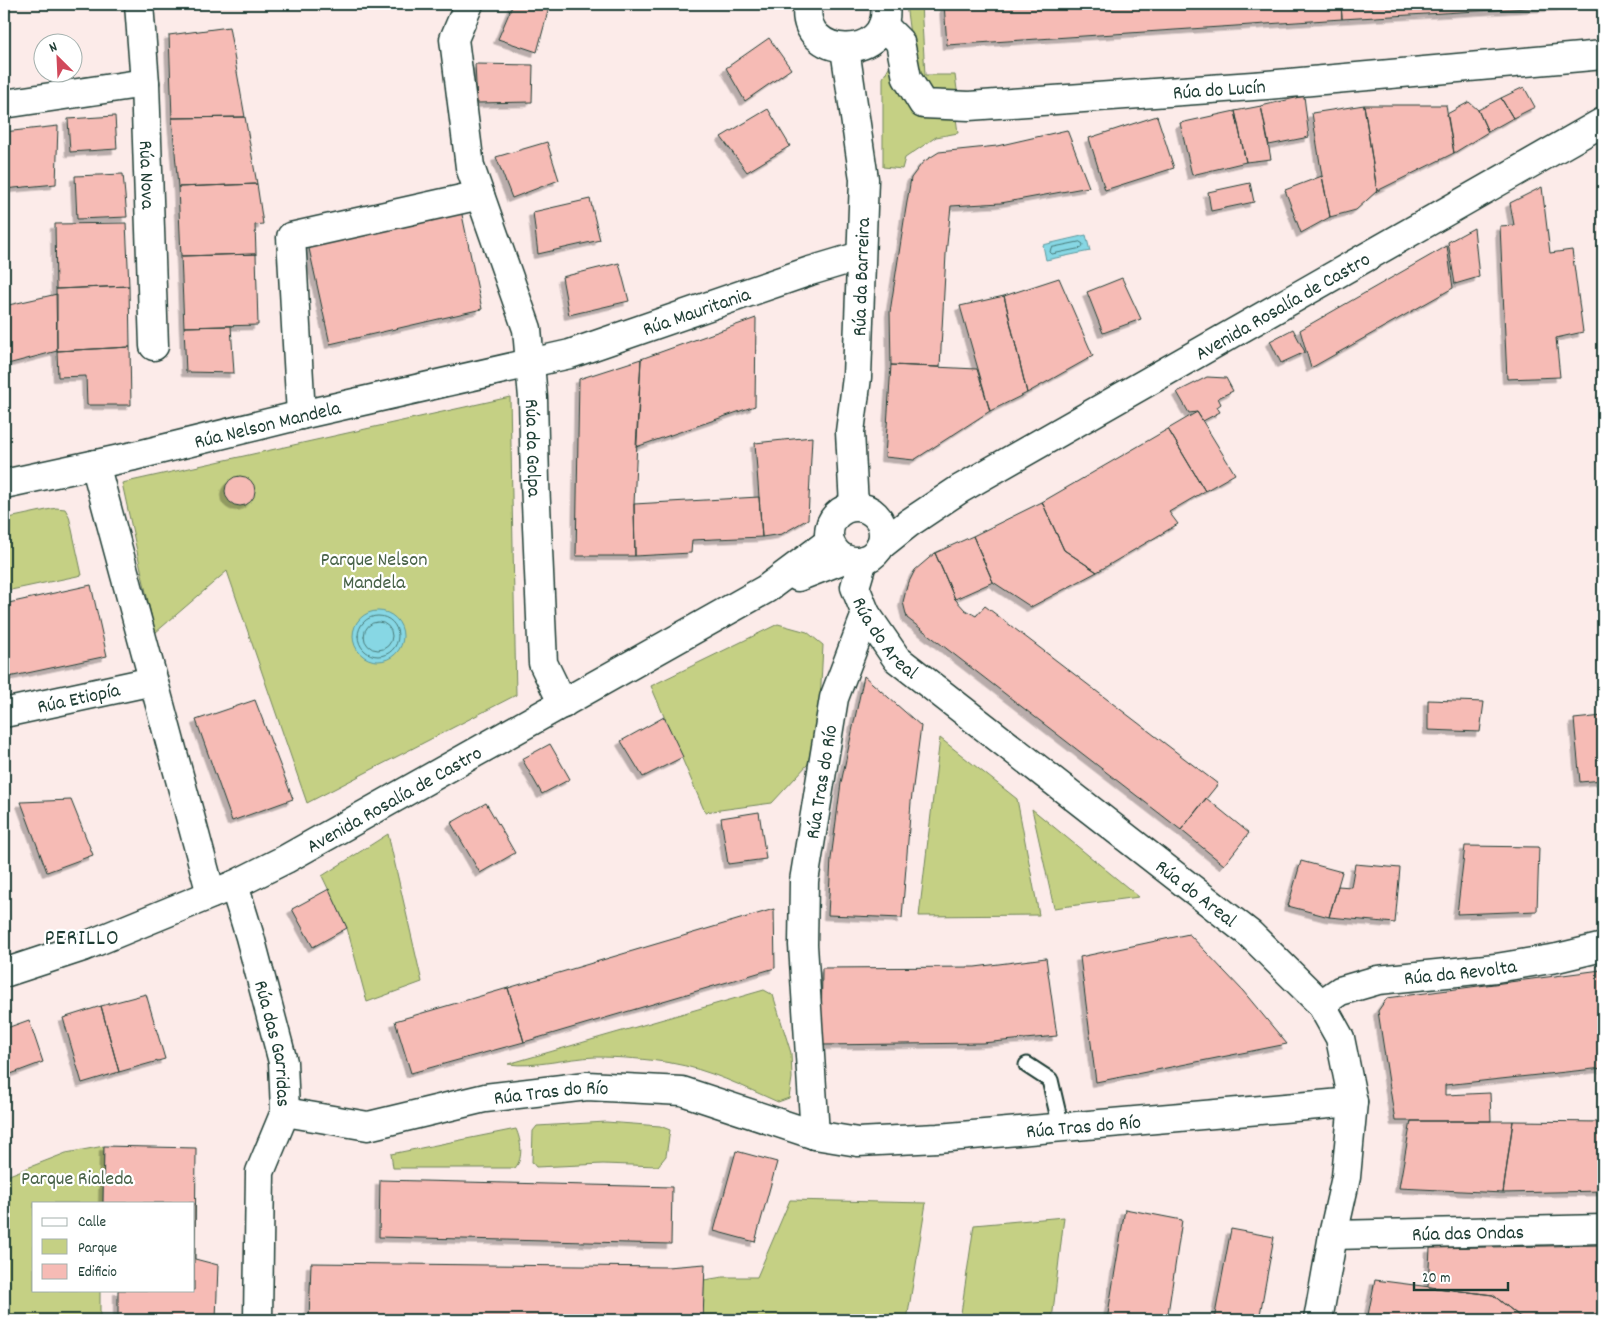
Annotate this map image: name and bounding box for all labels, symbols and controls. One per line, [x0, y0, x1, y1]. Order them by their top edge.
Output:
north arrow [32, 32, 82, 82]
text: N [46, 37, 61, 58]
street label: Rúa do Lucín [1172, 74, 1267, 109]
street label: Rúa Nova [130, 140, 160, 210]
street label: Rúa da Barreira [847, 217, 879, 337]
street label: Avenida Rosalía de Castro [1191, 247, 1376, 369]
street label: Rúa Mauritania [639, 282, 755, 345]
street label: Rúa Nelson Mandela [192, 395, 344, 458]
street label: Rúa da Golpa [516, 399, 547, 498]
park label: Parque Nelson Mandela [321, 547, 427, 598]
street label: Rúa do Areal [844, 594, 923, 688]
street label: Rúa Etiopía [35, 677, 123, 722]
street label: Rúa Tras do Río [800, 723, 846, 841]
street label: Avenida Rosalía de Castro [302, 740, 488, 862]
street label: Rúa do Areal [1148, 854, 1242, 936]
district label: PERILLO [44, 924, 120, 955]
street label: Rúa da Revolta [1403, 954, 1519, 994]
street label: Rúa das Garridas [245, 978, 296, 1108]
street label: Rúa Tras do Río [492, 1075, 609, 1114]
street label: Rúa Tras do Río [1025, 1109, 1142, 1147]
park label: Parque Rialeda [21, 1166, 134, 1194]
legend [32, 1202, 195, 1292]
text: Calle [78, 1212, 107, 1234]
street label: Rúa das Ondas [1412, 1220, 1524, 1250]
text: Parque [78, 1238, 118, 1260]
scale bar [1414, 1259, 1508, 1291]
text: Edificio [78, 1262, 117, 1284]
text: 20 m [1422, 1268, 1450, 1290]

